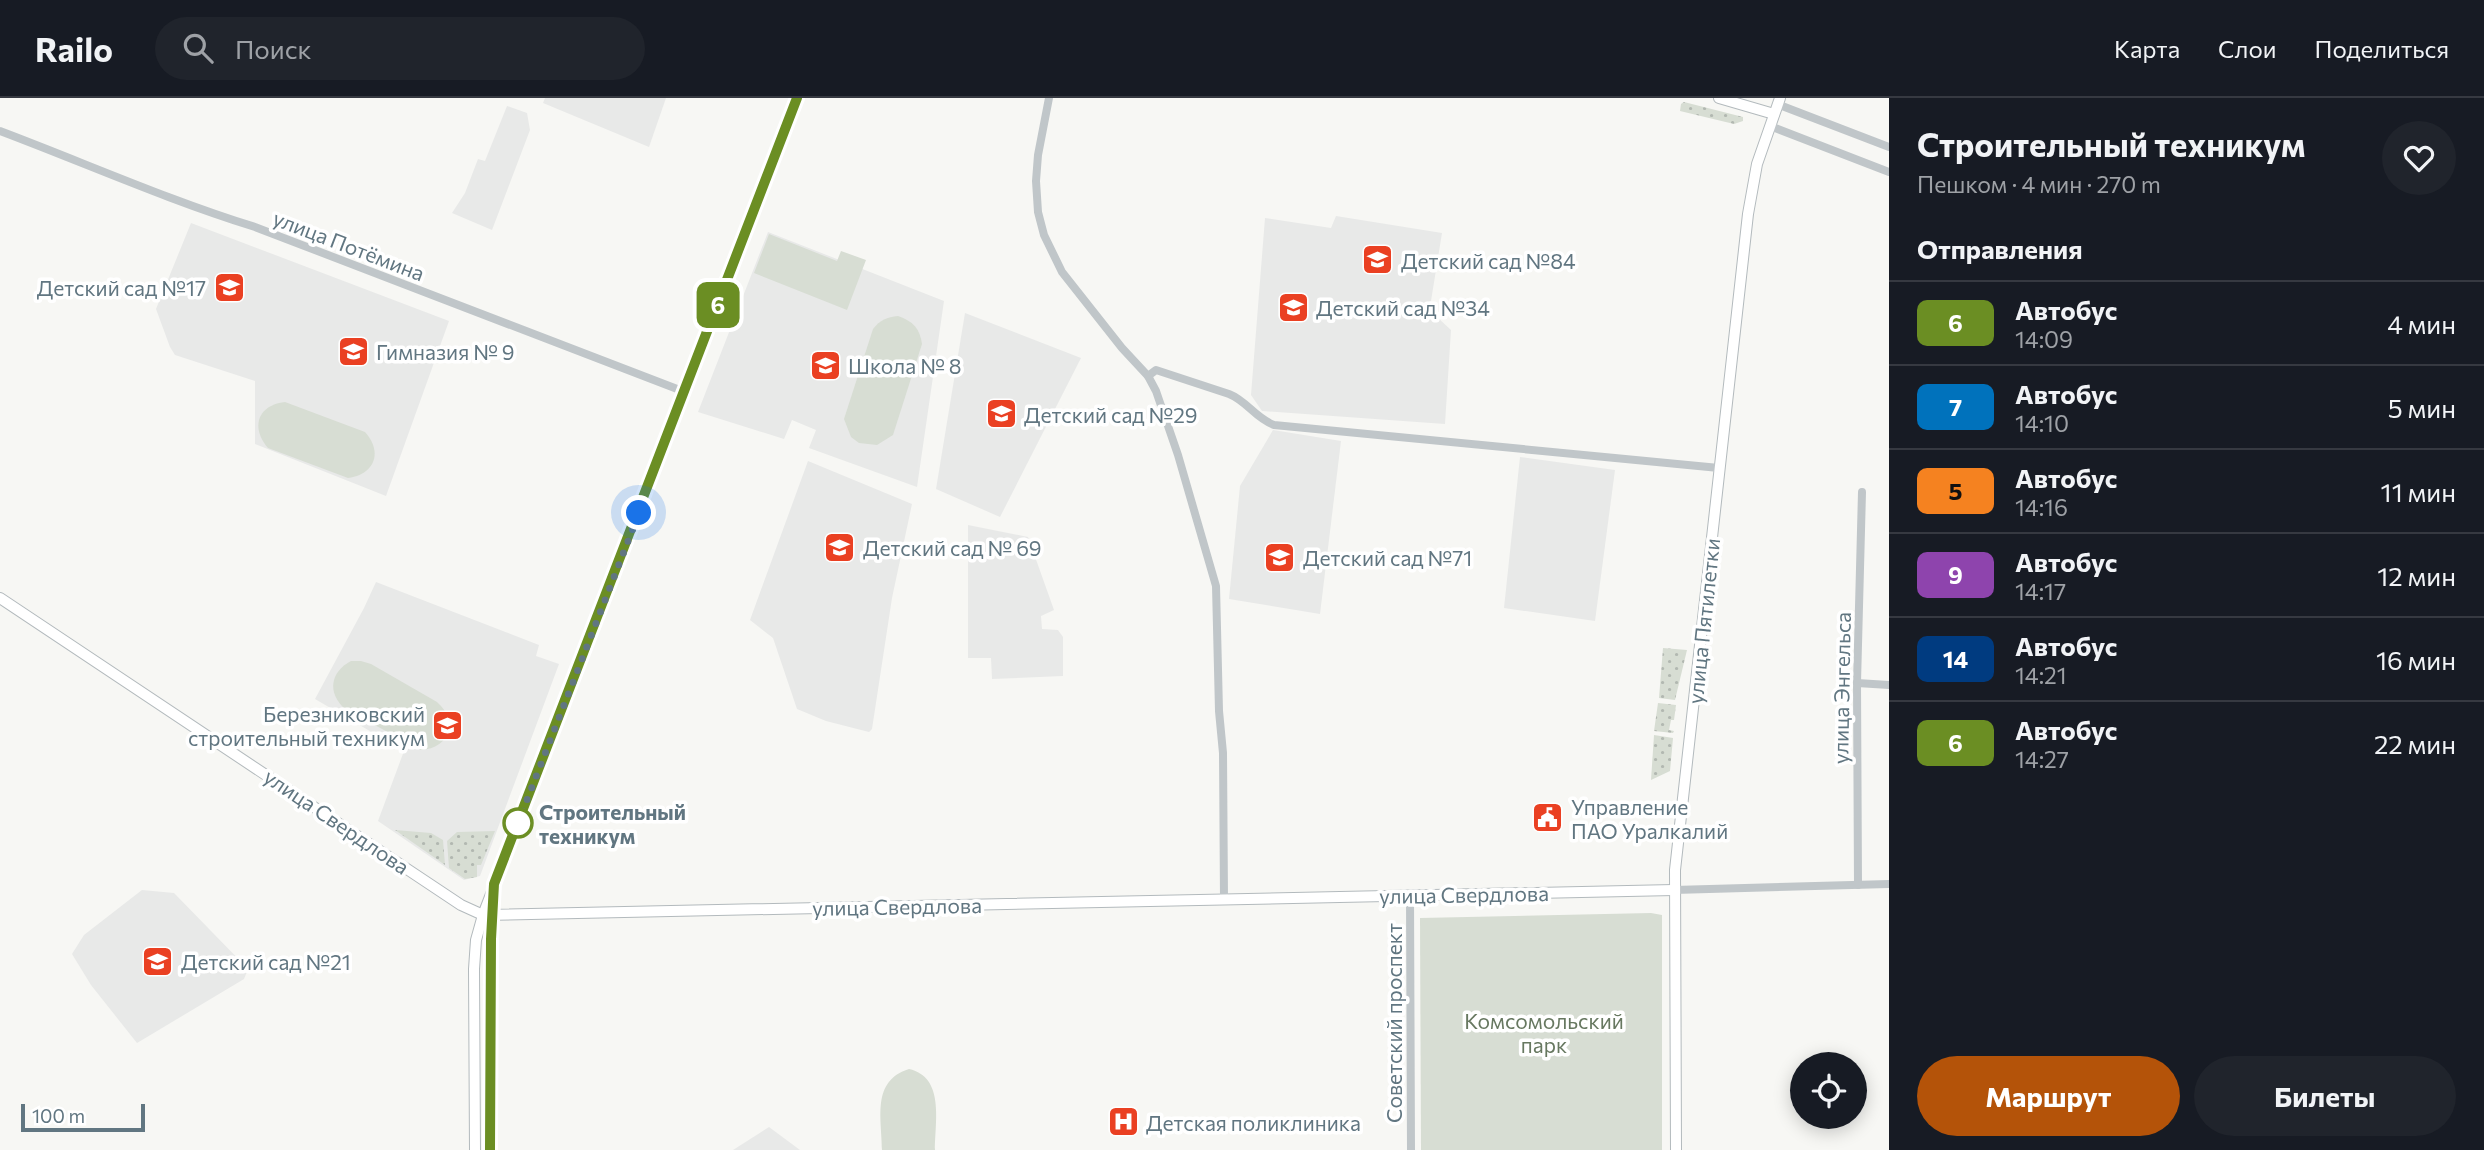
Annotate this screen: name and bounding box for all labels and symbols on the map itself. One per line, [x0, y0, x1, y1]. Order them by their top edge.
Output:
street label: улица Потёмина [270, 205, 428, 285]
school or university icon: Детский сад №84 [1361, 243, 1395, 277]
place label: Детский сад №84 [1401, 248, 1576, 273]
school or university icon: Детский сад №17 [212, 270, 246, 304]
place label: Детский сад №17 [37, 275, 206, 300]
line badge: 6 [695, 282, 741, 328]
school or university icon: Детский сад №34 [1276, 290, 1310, 324]
place label: Детский сад №34 [1316, 295, 1490, 320]
school or university icon: Гимназия № 9 [336, 334, 370, 368]
place label: Гимназия № 9 [376, 339, 515, 364]
school or university icon: Школа № 8 [808, 348, 842, 382]
place label: Школа № 8 [848, 353, 962, 378]
school or university icon: Детский сад №29 [984, 397, 1018, 431]
place label: Детский сад №29 [1024, 402, 1198, 427]
your location [621, 495, 656, 530]
school or university icon: Детский сад № 69 [823, 530, 857, 564]
place label: Детский сад № 69 [863, 535, 1041, 560]
street label: улица Пятилетки [1682, 537, 1724, 705]
school or university icon: Детский сад №71 [1263, 540, 1297, 574]
place label: Детский сад №71 [1303, 545, 1472, 570]
street label: улица Энгельса [1827, 612, 1855, 764]
place label: Березниковский строительный техникум [188, 701, 425, 750]
school or university icon: Березниковский строительный техникум [431, 708, 465, 742]
street label: улица Свердлова [260, 763, 414, 879]
place label: Управление ПАО Уралкалий [1571, 794, 1728, 843]
place label: Строительный техникум [539, 799, 686, 848]
public building icon: Управление ПАО Уралкалий [1531, 801, 1565, 835]
marker: Строительный техникум [503, 808, 533, 838]
street label: улица Свердлова [1379, 880, 1549, 908]
street label: улица Свердлова [812, 892, 982, 920]
street label: Советский проспект [1381, 923, 1406, 1123]
school or university icon: Детский сад №21 [141, 944, 175, 978]
place label: Детский сад №21 [181, 949, 351, 974]
park label: Комсомольский парк [1464, 1008, 1624, 1057]
scale bar [21, 1101, 145, 1133]
hospital icon: Детская поликлиника [1106, 1105, 1140, 1139]
place label: Детская поликлиника [1146, 1110, 1361, 1135]

